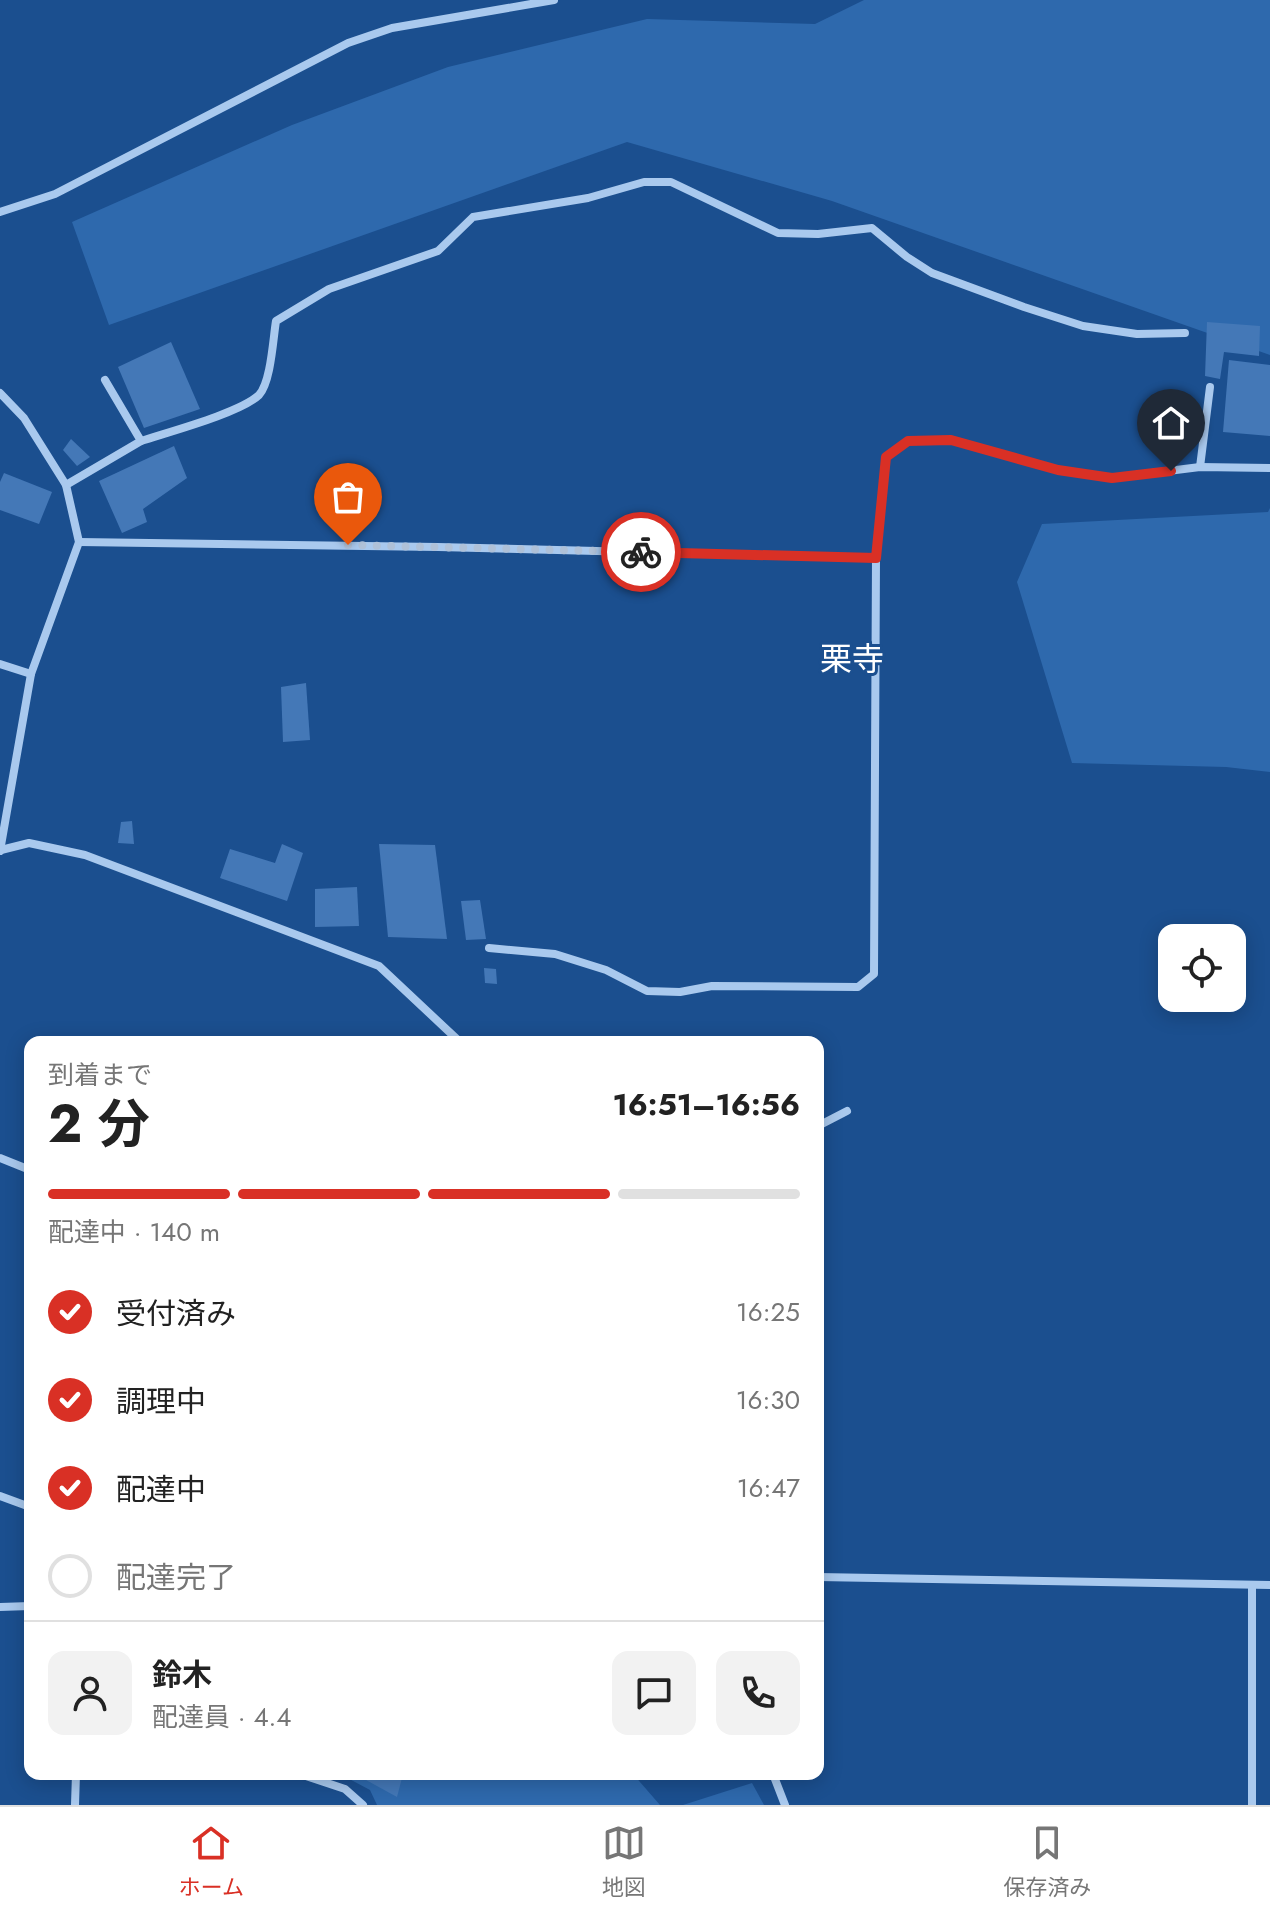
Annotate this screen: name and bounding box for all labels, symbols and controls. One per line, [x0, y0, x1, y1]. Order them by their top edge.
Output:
pin [1137, 389, 1205, 471]
icon: home [1149, 401, 1193, 445]
pin [314, 463, 382, 545]
icon: bag [326, 475, 370, 519]
courier [601, 512, 681, 592]
icon: bike [619, 530, 663, 574]
district label: 栗寺 [820, 636, 884, 682]
map controls [1158, 924, 1246, 1012]
button: locate [1158, 924, 1246, 1012]
text: 到着まで [48, 1056, 152, 1094]
text: 16:51–16:56 [612, 1083, 800, 1126]
text: 2 分 [48, 1086, 150, 1162]
text: 配達中 · 140 m [48, 1213, 220, 1251]
icon: check [48, 1290, 92, 1334]
text: 受付済み [116, 1292, 236, 1335]
text: 16:25 [736, 1293, 800, 1331]
icon: check [48, 1378, 92, 1422]
text: 調理中 [116, 1380, 206, 1423]
text: 16:30 [736, 1381, 800, 1419]
icon: check [48, 1466, 92, 1510]
text: 配達中 [116, 1468, 206, 1511]
text: 16:47 [737, 1469, 800, 1507]
text: 配達完了 [116, 1556, 236, 1599]
button: person [48, 1651, 132, 1735]
button: chat [612, 1651, 696, 1735]
button: phone [716, 1651, 800, 1735]
text: 鈴木 [152, 1653, 212, 1696]
text: 配達員 · 4.4 [152, 1698, 292, 1736]
tab: ホーム [179, 1821, 244, 1903]
tab: 地図 [602, 1821, 646, 1903]
tab: 保存済み [1003, 1821, 1091, 1903]

